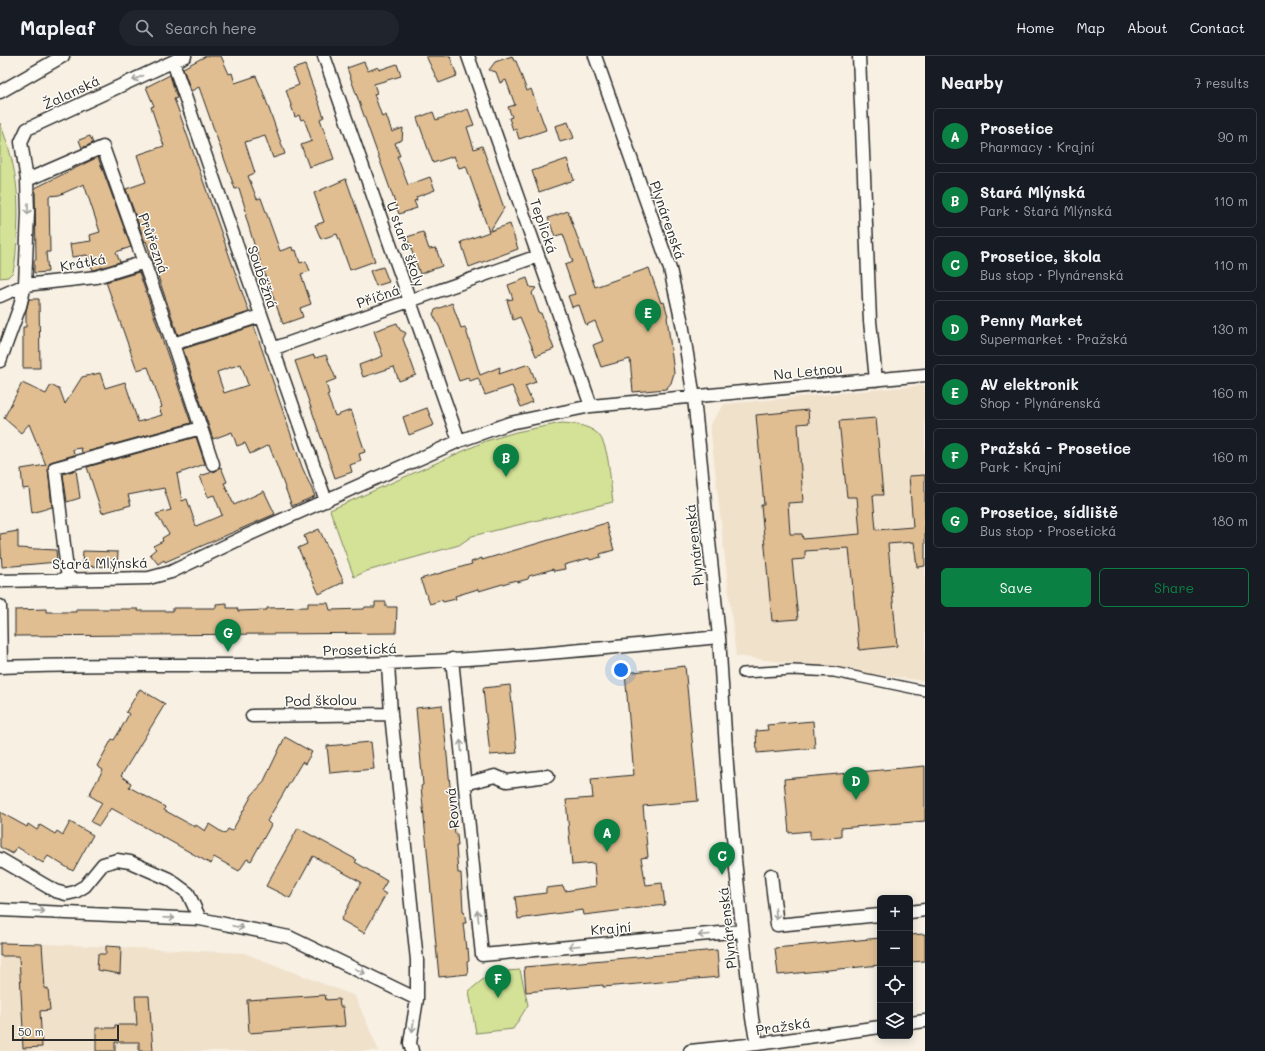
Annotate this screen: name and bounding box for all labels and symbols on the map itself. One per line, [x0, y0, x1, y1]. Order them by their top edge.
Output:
street label: Žalanská [39, 70, 103, 114]
one-way arrow [132, 75, 144, 82]
street label: Plynárenská [646, 178, 690, 262]
street label: Teplická [526, 196, 562, 256]
street label: U staré školy [383, 199, 429, 289]
one-way arrow [24, 202, 32, 215]
street label: Průřezná [134, 210, 174, 276]
street label: Souběžná [243, 243, 283, 311]
street label: Krátká [58, 249, 108, 275]
street label: Příčná [354, 280, 402, 312]
pin: E [635, 299, 661, 332]
street label: Na Letnou [772, 358, 844, 384]
pin: B [493, 444, 519, 477]
street label: Plynárenská [680, 503, 708, 587]
street label: Stará Mlýnská [52, 553, 148, 573]
pin: G [215, 619, 241, 652]
street label: Prosetická [323, 638, 397, 660]
your location [611, 660, 631, 680]
street label: Pod školou [285, 690, 357, 710]
one-way arrow [457, 740, 465, 753]
pin: D [843, 767, 869, 800]
street label: Rovná [440, 787, 464, 829]
pin: A [594, 819, 620, 852]
pin: C [709, 842, 735, 875]
street label: Plynárenská [713, 886, 741, 970]
one-way arrow [772, 907, 780, 920]
one-way arrow [32, 908, 45, 915]
one-way arrow [474, 910, 482, 923]
one-way arrow [162, 914, 175, 921]
street label: Krajní [590, 917, 632, 939]
one-way arrow [232, 923, 245, 931]
one-way arrow [698, 931, 711, 939]
one-way arrow [568, 943, 581, 950]
pin: F [485, 965, 511, 998]
one-way arrow [353, 968, 365, 975]
street label: Pražská [754, 1013, 812, 1039]
one-way arrow [409, 1019, 417, 1032]
scale bar [12, 1023, 119, 1042]

